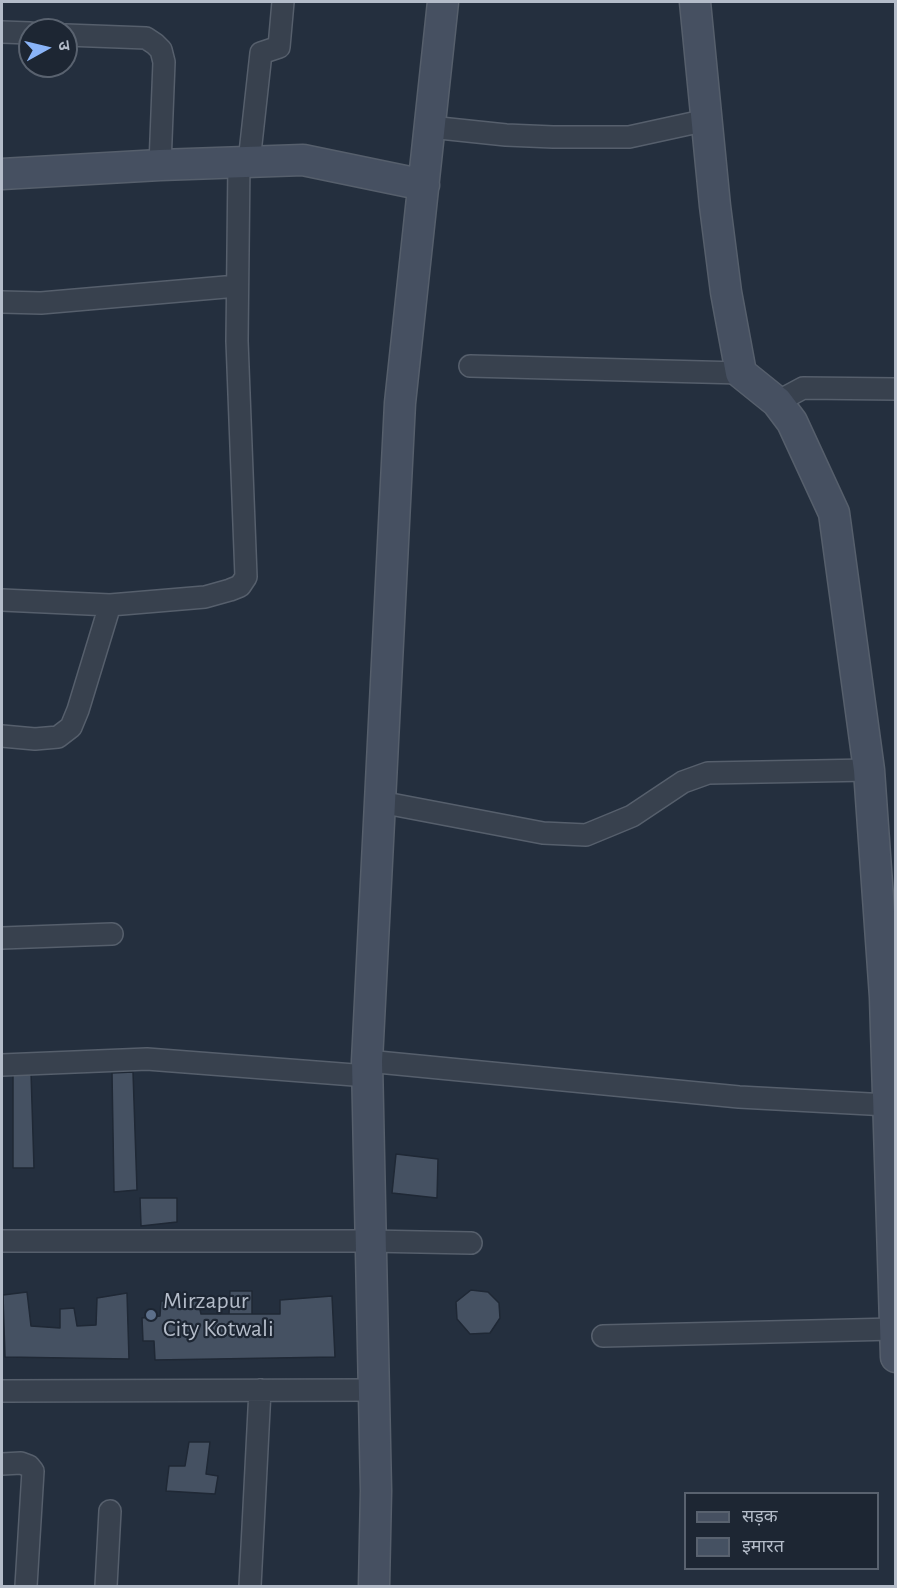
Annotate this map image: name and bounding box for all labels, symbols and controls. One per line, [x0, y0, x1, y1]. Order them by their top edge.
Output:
north arrow [18, 18, 78, 78]
text: उ [55, 40, 72, 52]
place label: Mirzapur City Kotwali [163, 1287, 274, 1343]
marker: Mirzapur City Kotwali [144, 1308, 158, 1322]
legend [684, 1492, 879, 1570]
text: सड़क [742, 1508, 778, 1526]
text: इमारत [742, 1538, 784, 1556]

